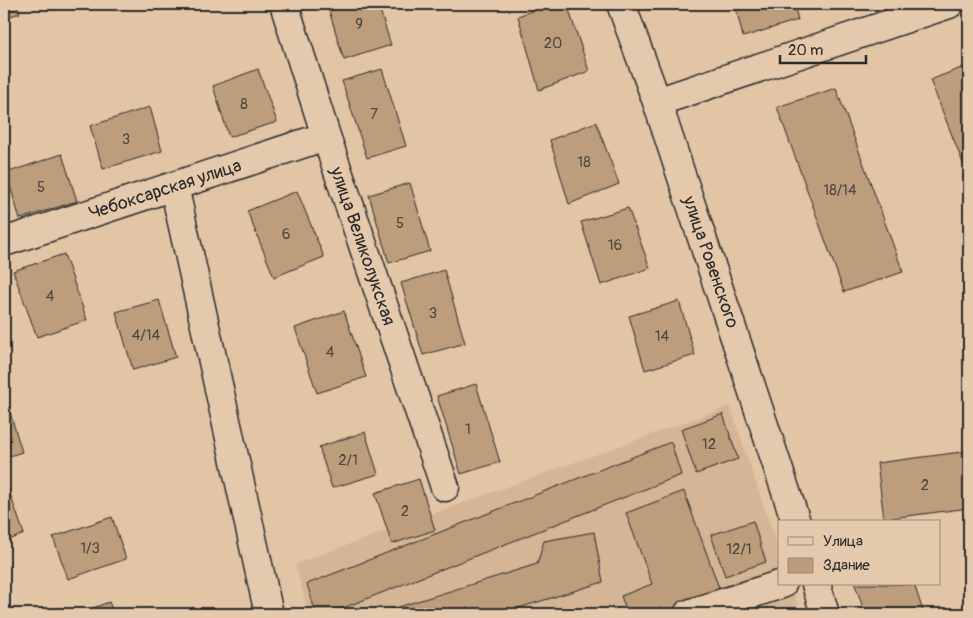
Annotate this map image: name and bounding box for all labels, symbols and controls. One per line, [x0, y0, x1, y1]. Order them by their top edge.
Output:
house number: 9 [355, 15, 363, 34]
scale bar [780, 32, 867, 64]
house number: 20 [544, 34, 562, 53]
text: 20 m [788, 41, 823, 60]
house number: 8 [240, 95, 248, 114]
house number: 7 [370, 105, 378, 124]
house number: 3 [122, 130, 130, 149]
house number: 18 [577, 153, 591, 172]
street label: Чебоксарская улица [86, 154, 244, 225]
street label: улица Великолукская [324, 163, 400, 328]
house number: 5 [37, 178, 45, 197]
house number: 18/14 [823, 181, 857, 200]
street label: улица Ровенского [677, 192, 744, 331]
house number: 5 [396, 214, 404, 233]
house number: 6 [282, 225, 290, 244]
house number: 16 [608, 236, 622, 255]
house number: 4 [46, 287, 55, 306]
house number: 3 [429, 304, 437, 323]
house number: 4/14 [132, 326, 161, 345]
house number: 14 [655, 327, 670, 346]
house number: 4 [326, 343, 335, 362]
house number: 1 [465, 420, 471, 439]
house number: 12 [702, 435, 716, 454]
house number: 2/1 [338, 451, 358, 470]
house number: 2 [921, 476, 929, 495]
house number: 2 [401, 502, 409, 521]
legend [778, 520, 940, 586]
text: Улица [823, 532, 863, 551]
house number: 1/3 [80, 539, 100, 558]
house number: 12/1 [726, 540, 752, 559]
text: Здание [823, 556, 870, 575]

